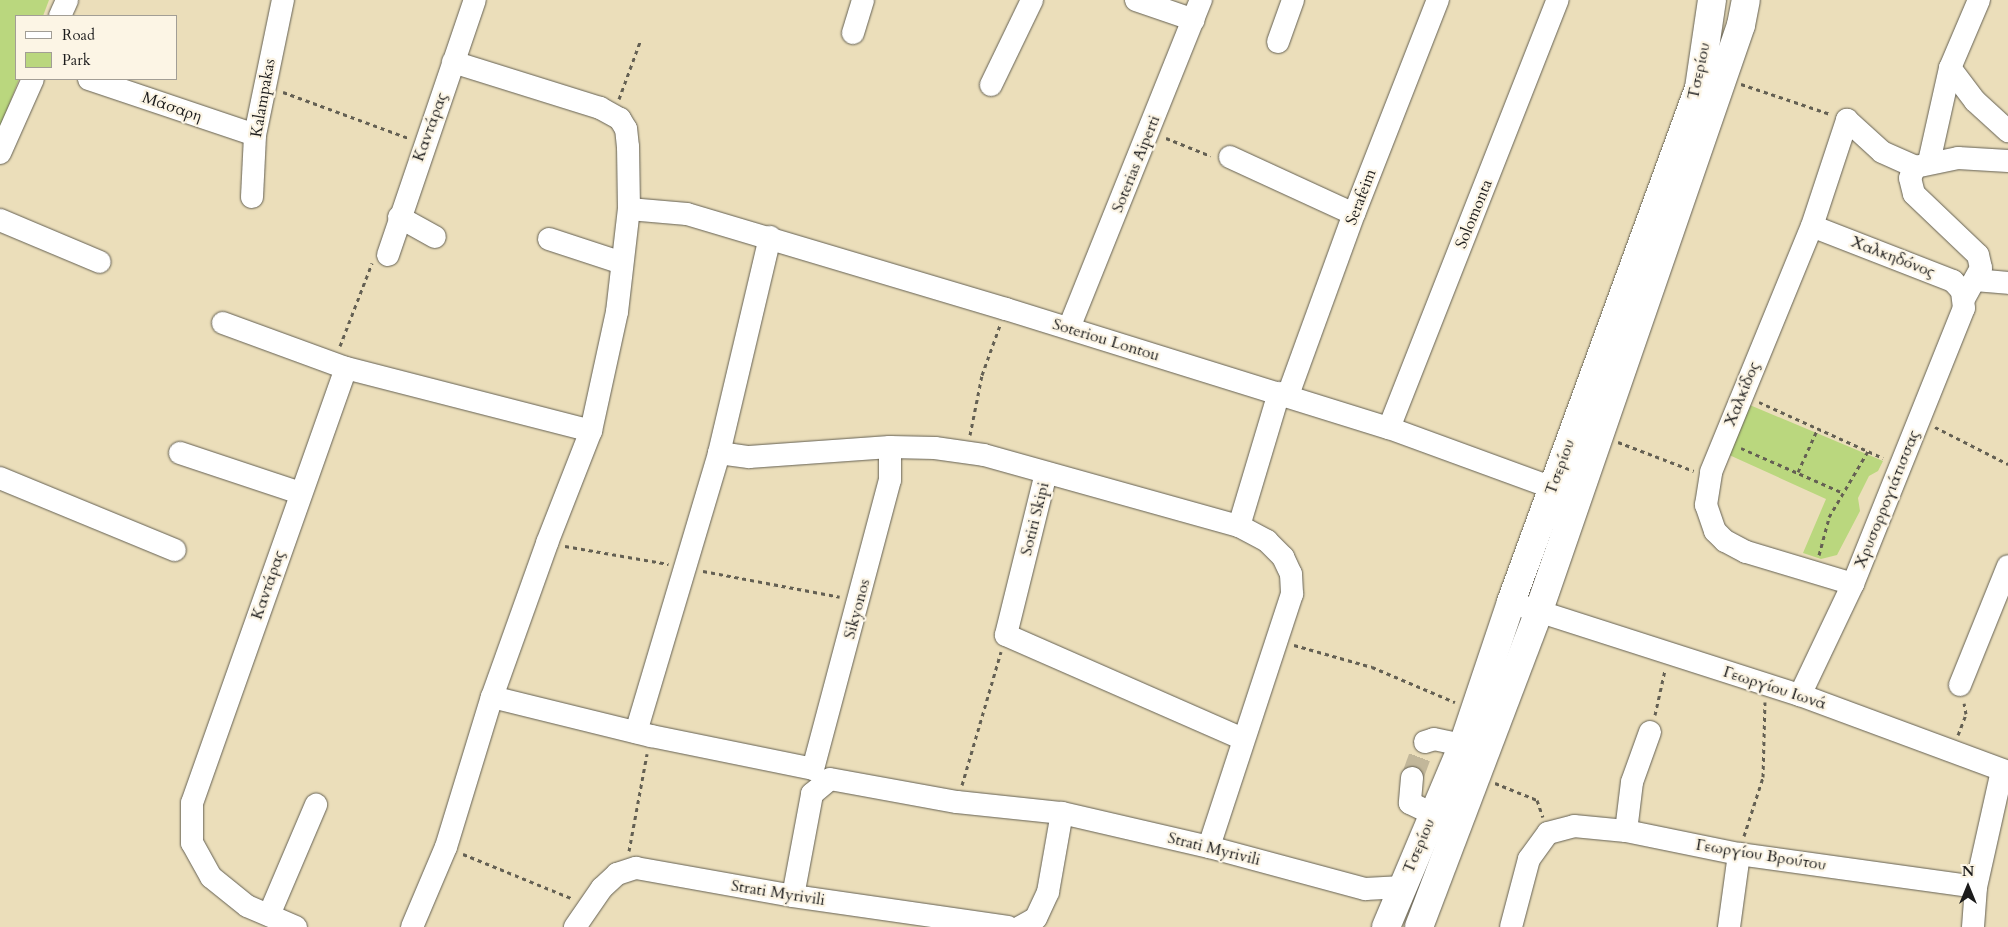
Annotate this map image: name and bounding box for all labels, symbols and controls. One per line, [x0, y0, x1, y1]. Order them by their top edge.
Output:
legend [15, 15, 178, 80]
text: Road [62, 25, 95, 45]
street label: Τσερίου [1684, 41, 1714, 101]
text: Park [62, 50, 91, 70]
street label: Kalampakas [247, 57, 279, 139]
street label: Μάσαρη [140, 88, 204, 126]
street label: Καντάρας [409, 90, 451, 164]
street label: Soterias Aiperti [1108, 113, 1164, 215]
street label: Serafeim [1342, 166, 1380, 228]
street label: Solomonta [1451, 177, 1497, 251]
street label: Χαλκηδόνος [1848, 232, 1938, 282]
street label: Soteriou Lontou [1050, 315, 1162, 365]
street label: Χαλκίδος [1720, 359, 1764, 429]
street label: Χρυσορρογιάτισσας [1851, 427, 1923, 571]
street label: Τσερίου [1541, 437, 1579, 497]
street label: Sotiri Skipi [1017, 480, 1053, 558]
street label: Καντάρας [247, 548, 289, 622]
street label: Sikyonos [840, 577, 874, 641]
street label: Γεωργίου Ιωνά [1721, 662, 1829, 714]
street label: Τσερίου [1399, 816, 1439, 876]
street label: Strati Myrivili [1166, 828, 1262, 870]
street label: Γεωργίου Βρούτου [1694, 835, 1828, 875]
north arrow [1943, 862, 1993, 912]
text: N [1962, 862, 1974, 881]
street label: Strati Myrivili [730, 876, 826, 910]

